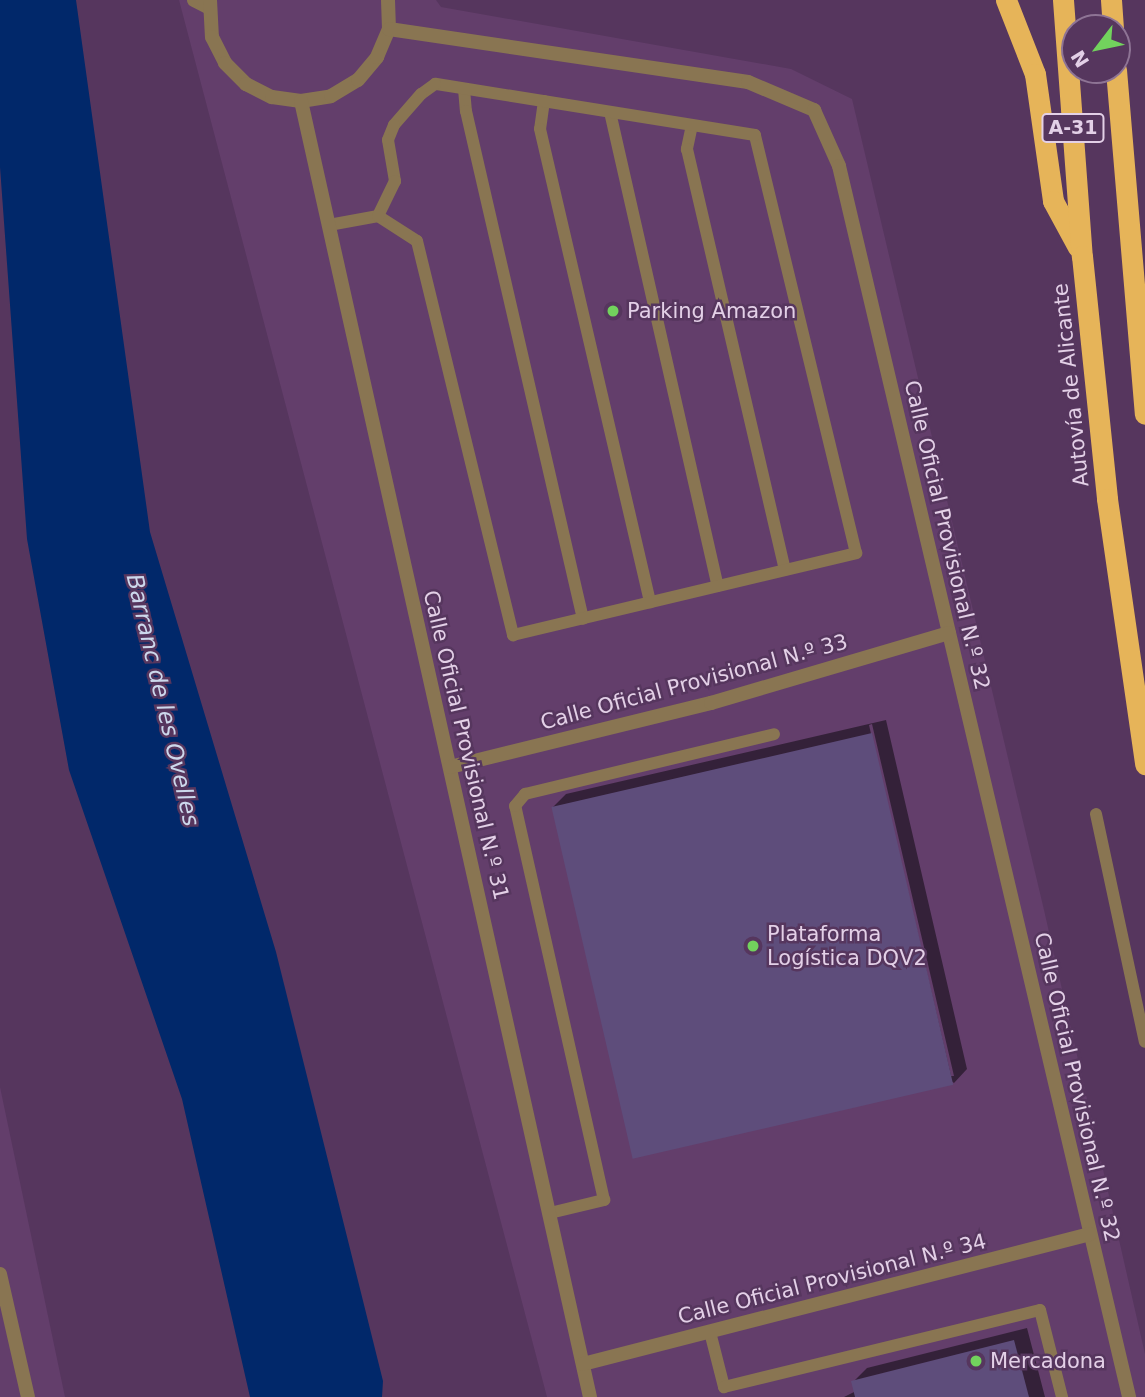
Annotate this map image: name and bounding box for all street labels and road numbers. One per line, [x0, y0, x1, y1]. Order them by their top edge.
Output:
road number: A-31 [1040, 112, 1106, 144]
street label: Autovía de Alicante [1048, 282, 1094, 488]
street label: Calle Oficial Provisional N.º 32 [899, 378, 995, 692]
street label: Calle Oficial Provisional N.º 31 [418, 588, 514, 902]
street label: Calle Oficial Provisional N.º 33 [538, 629, 850, 735]
street label: Calle Oficial Provisional N.º 32 [1029, 930, 1125, 1244]
street label: Calle Oficial Provisional N.º 34 [675, 1228, 989, 1330]

